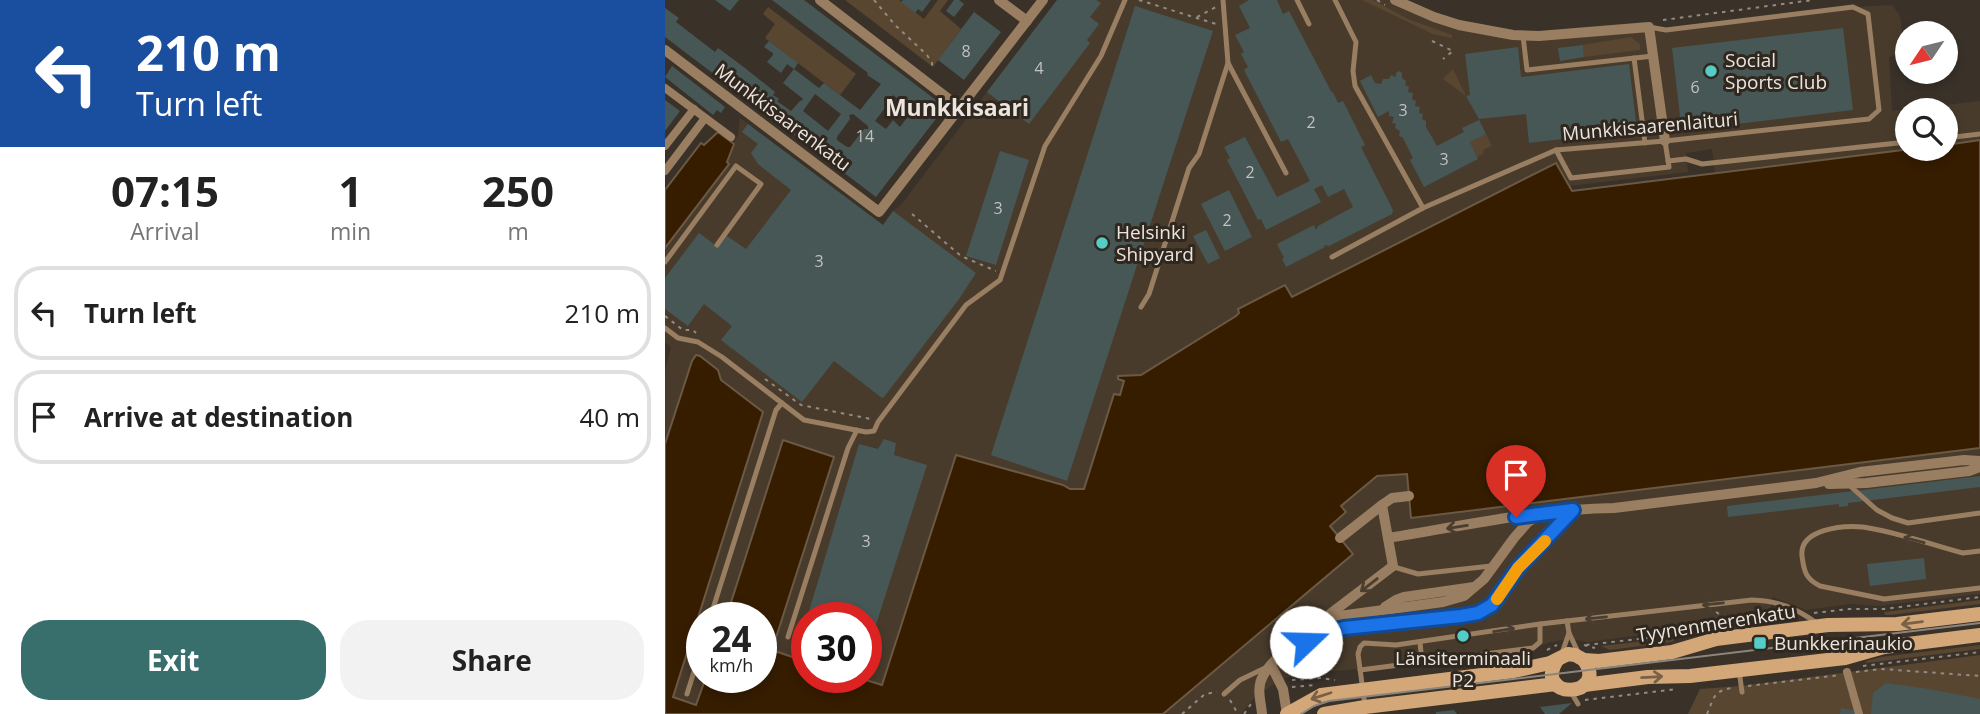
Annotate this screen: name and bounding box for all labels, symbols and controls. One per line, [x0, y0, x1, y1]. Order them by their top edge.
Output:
text: 210 m [136, 19, 281, 85]
north arrow [1895, 21, 1958, 84]
map controls [1895, 21, 1958, 161]
icon: left [21, 28, 112, 119]
house number: 8 [961, 40, 971, 62]
place label: Social Sports Club [1725, 47, 1827, 95]
street label: Munkkisaarenkatu [710, 57, 856, 177]
house number: 4 [1034, 57, 1044, 79]
marker: Social Sports Club [1703, 63, 1719, 79]
house number: 6 [1690, 76, 1700, 98]
text: Turn left [136, 82, 262, 125]
district label: Munkkisaari [885, 91, 1029, 123]
button: search [1895, 98, 1958, 161]
house number: 3 [1398, 99, 1408, 121]
street label: Munkkisaarenlaituri [1561, 105, 1739, 147]
house number: 2 [1306, 111, 1316, 133]
house number: 14 [856, 125, 874, 147]
house number: 3 [1439, 148, 1449, 170]
house number: 2 [1245, 161, 1255, 183]
text: 07:15 [111, 162, 219, 219]
text: 1 [338, 162, 363, 219]
text: 250 [482, 162, 554, 219]
house number: 3 [993, 197, 1003, 219]
house number: 2 [1222, 209, 1232, 231]
text: Arrival [130, 215, 200, 247]
text: min [330, 215, 371, 247]
text: m [507, 215, 529, 247]
place label: Helsinki Shipyard [1116, 219, 1194, 267]
marker: Helsinki Shipyard [1094, 235, 1110, 251]
house number: 3 [814, 250, 824, 272]
icon: left [25, 294, 63, 332]
text: Turn left [84, 295, 196, 331]
text: 210 m [565, 295, 640, 331]
icon: arrive [25, 398, 63, 436]
text: Arrive at destination [84, 399, 353, 435]
text: 40 m [579, 399, 640, 435]
pin [1486, 445, 1546, 517]
icon: arrive [1497, 456, 1535, 494]
one-way arrow [1447, 521, 1469, 534]
house number: 3 [861, 530, 871, 552]
one-way arrow [1903, 533, 1925, 546]
one-way arrow [1360, 577, 1378, 592]
street label: Tyynenmerenkatu [1635, 598, 1797, 648]
one-way arrow [1702, 598, 1725, 611]
speed limit sign: 30 [791, 602, 882, 693]
position arrow [1269, 605, 1343, 679]
one-way arrow [1585, 612, 1608, 625]
text: 24 [711, 615, 752, 662]
one-way arrow [1901, 616, 1924, 629]
button: Exit [21, 620, 326, 700]
button: Share [340, 620, 644, 700]
one-way arrow [1493, 623, 1515, 636]
marker: Länsiterminaali P2 [1455, 628, 1471, 644]
place label: Bunkkerinaukio [1774, 630, 1913, 656]
marker: Bunkkerinaukio [1752, 635, 1768, 651]
place label: Länsiterminaali P2 [1395, 645, 1531, 693]
text: km/h [710, 653, 753, 677]
one-way arrow [1640, 671, 1663, 684]
one-way arrow [1310, 691, 1332, 704]

